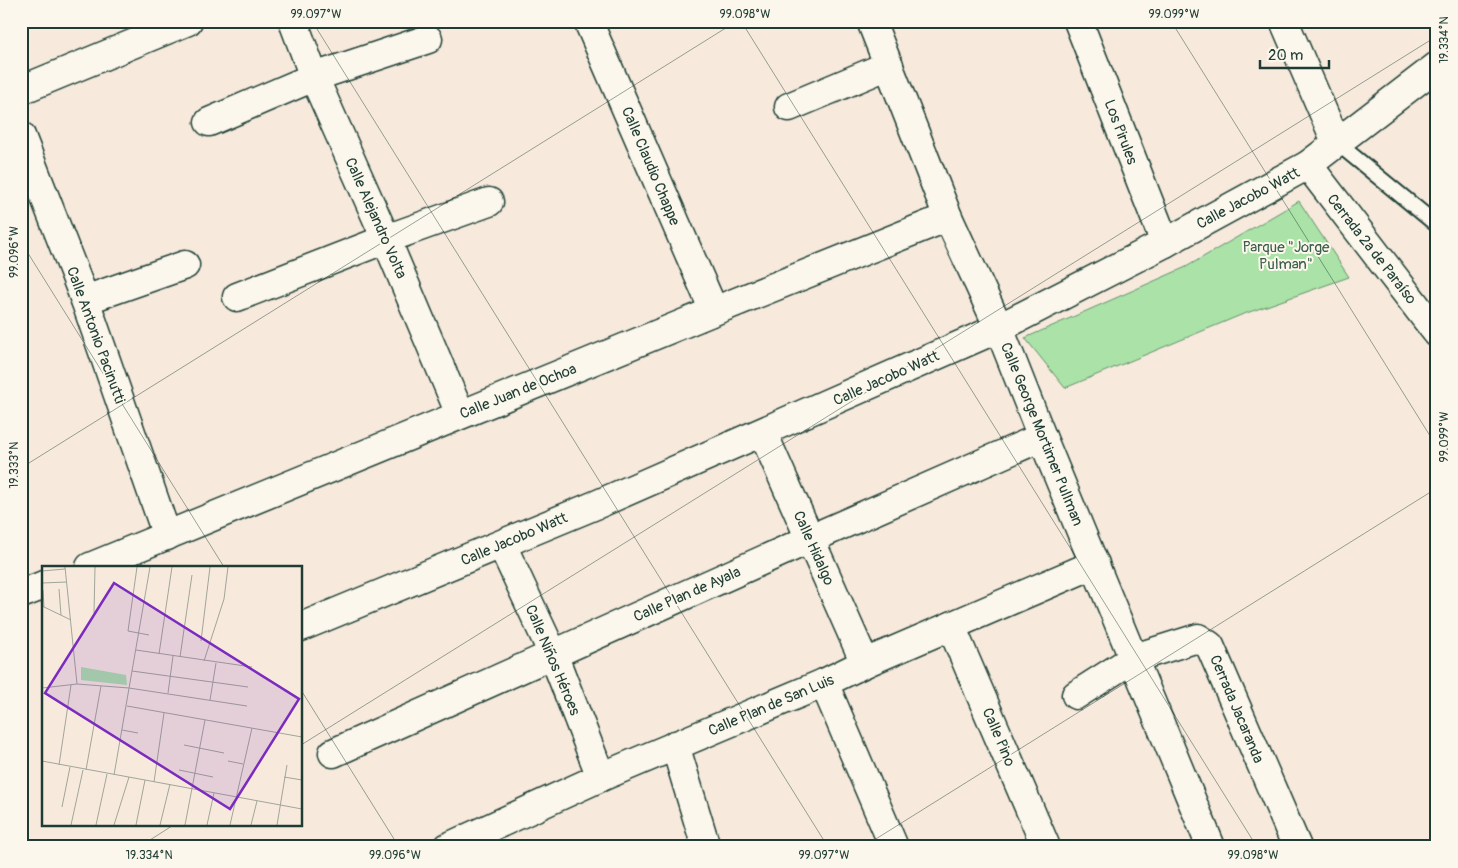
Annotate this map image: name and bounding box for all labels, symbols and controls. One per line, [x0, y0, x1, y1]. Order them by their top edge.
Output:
text: 99.097°W [290, 7, 342, 22]
text: 99.098°W [720, 7, 770, 22]
text: 99.099°W [1148, 7, 1200, 22]
text: 19.334°N [1437, 16, 1452, 64]
scale bar [1260, 38, 1329, 70]
text: 20 m [1268, 46, 1303, 65]
street label: Los Pirules [1099, 97, 1142, 168]
street label: Calle Claudio Chappe [617, 104, 684, 229]
street label: Calle Alejandro Volta [340, 155, 411, 282]
street label: Calle Jacobo Watt [1193, 163, 1304, 234]
street label: Cerrada 2ª de Paraíso [1323, 190, 1421, 308]
text: 99.096°W [7, 226, 22, 278]
park label: Parque "Jorge Pulman" [1243, 238, 1330, 274]
street label: Calle Antonio Pacinutti [62, 264, 129, 406]
street label: Calle George Mortimer Pullman [996, 340, 1087, 529]
street label: Calle Jacobo Watt [830, 346, 943, 410]
street label: Calle Juan de Ochoa [457, 359, 579, 424]
text: 99.099°W [1437, 411, 1452, 463]
text: 19.333°N [7, 442, 22, 488]
street label: Calle Jacobo Watt [458, 508, 571, 570]
street label: Calle Hidalgo [789, 508, 838, 588]
street label: Calle Plan de Ayala [631, 562, 744, 627]
inset map [42, 566, 302, 826]
street label: Calle Niños Héroes [521, 602, 584, 719]
street label: Cerrada Jacaranda [1205, 652, 1268, 766]
street label: Calle Plan de San Luis [705, 670, 837, 741]
street label: Calle Pino [978, 705, 1019, 769]
text: 19.334°N [125, 848, 173, 863]
text: 99.096°W [369, 848, 421, 863]
text: 99.097°W [798, 848, 850, 863]
text: 99.098°W [1228, 848, 1278, 863]

